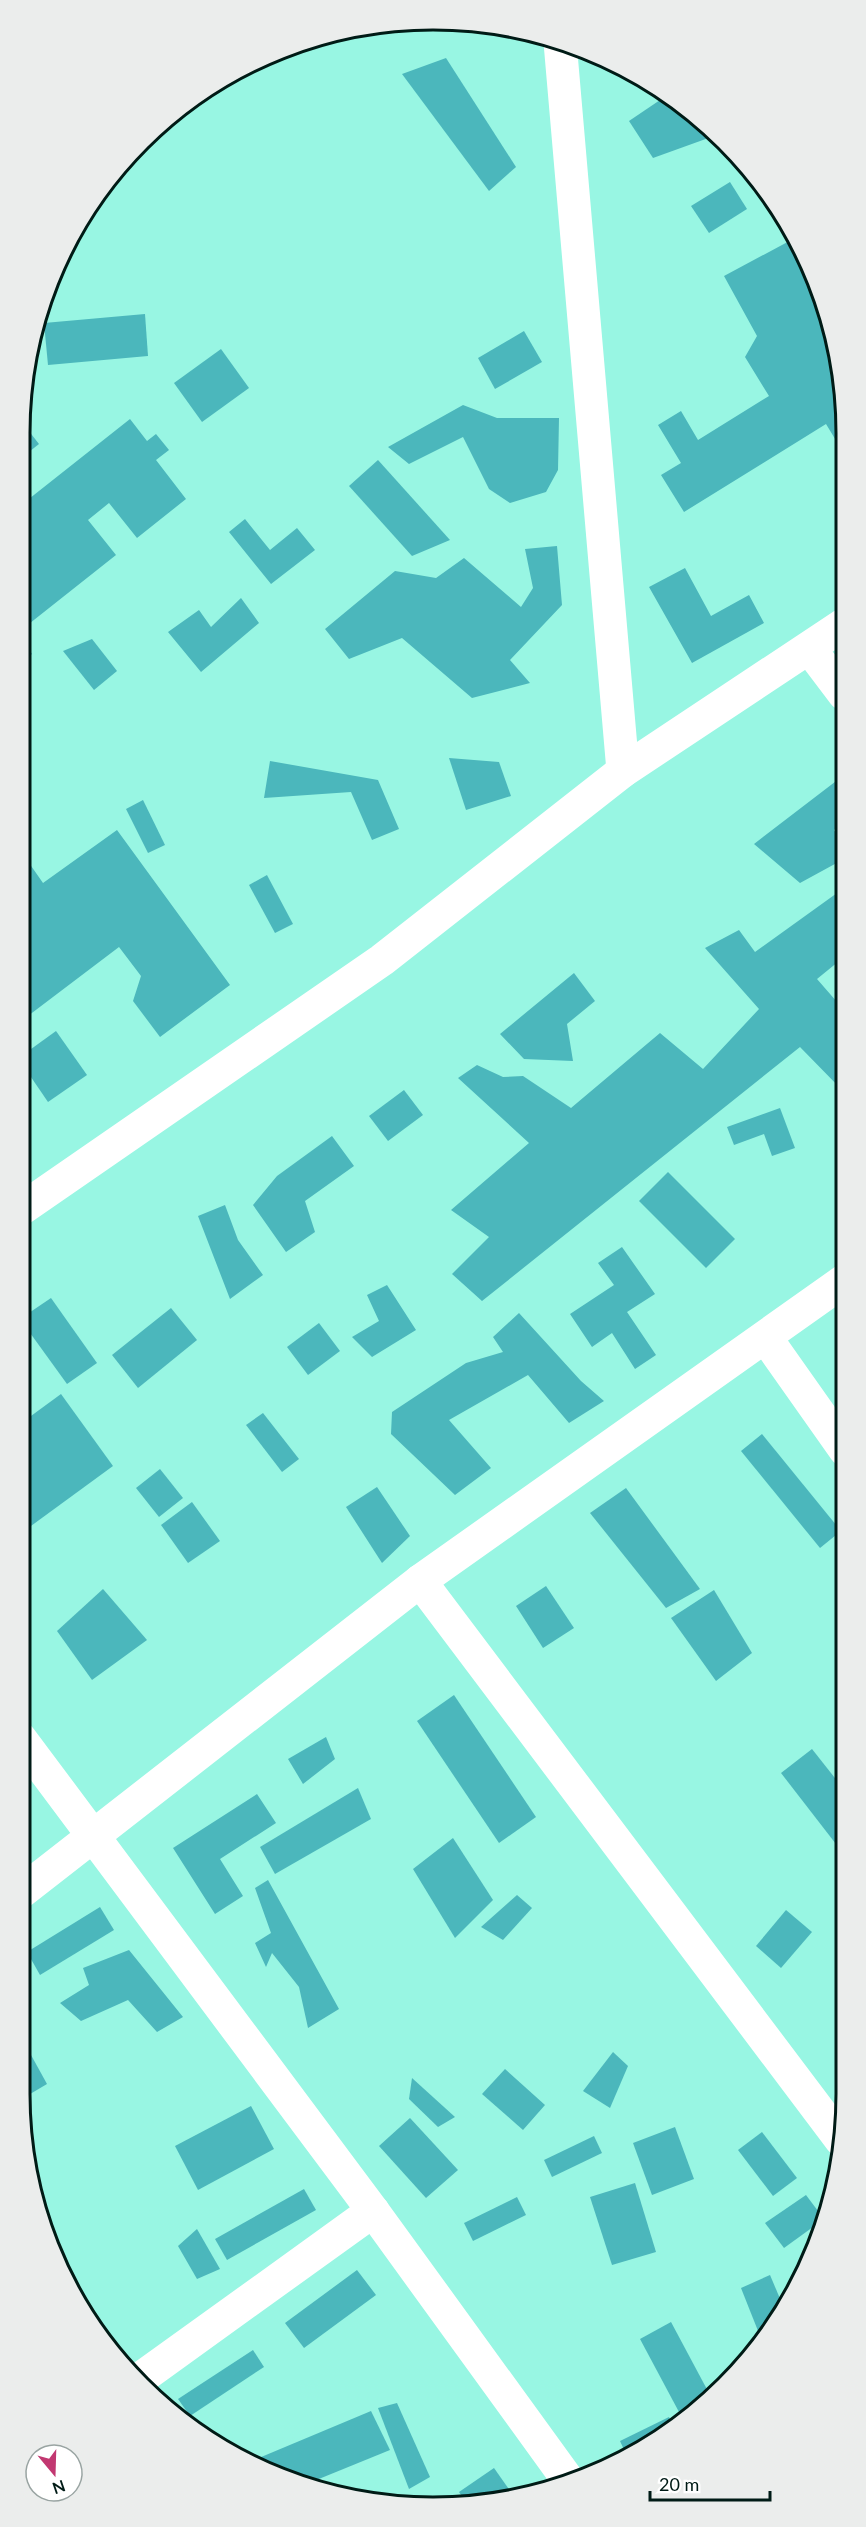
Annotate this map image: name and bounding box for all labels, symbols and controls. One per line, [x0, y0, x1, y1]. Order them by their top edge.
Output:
north arrow [24, 2443, 84, 2503]
scale bar [650, 2464, 770, 2502]
text: 20 m [659, 2473, 699, 2495]
text: N [50, 2477, 68, 2499]

